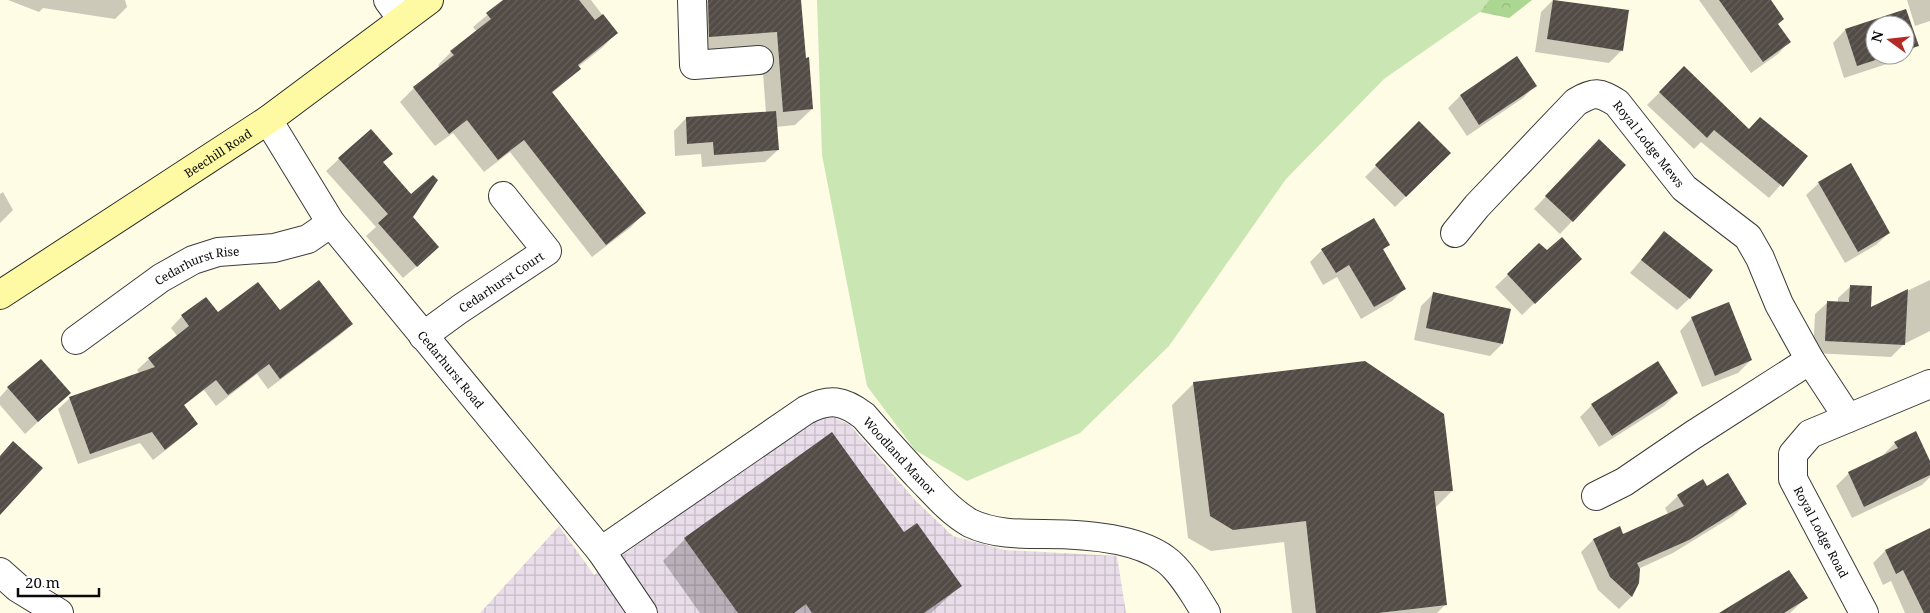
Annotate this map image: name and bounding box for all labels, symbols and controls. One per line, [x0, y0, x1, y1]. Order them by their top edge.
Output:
north arrow [1865, 15, 1915, 65]
text: N [1866, 29, 1888, 44]
street label: Royal Lodge Mews [1610, 97, 1689, 191]
street label: Beechill Road [181, 124, 255, 181]
street label: Cedarhurst Rise [151, 242, 240, 289]
street label: Cedarhurst Court [455, 247, 547, 316]
street label: Cedarhurst Road [414, 327, 489, 412]
street label: Woodland Manor [860, 413, 940, 499]
street label: Royal Lodge Road [1790, 483, 1853, 581]
scale bar [18, 566, 99, 598]
text: 20 m [25, 572, 60, 592]

